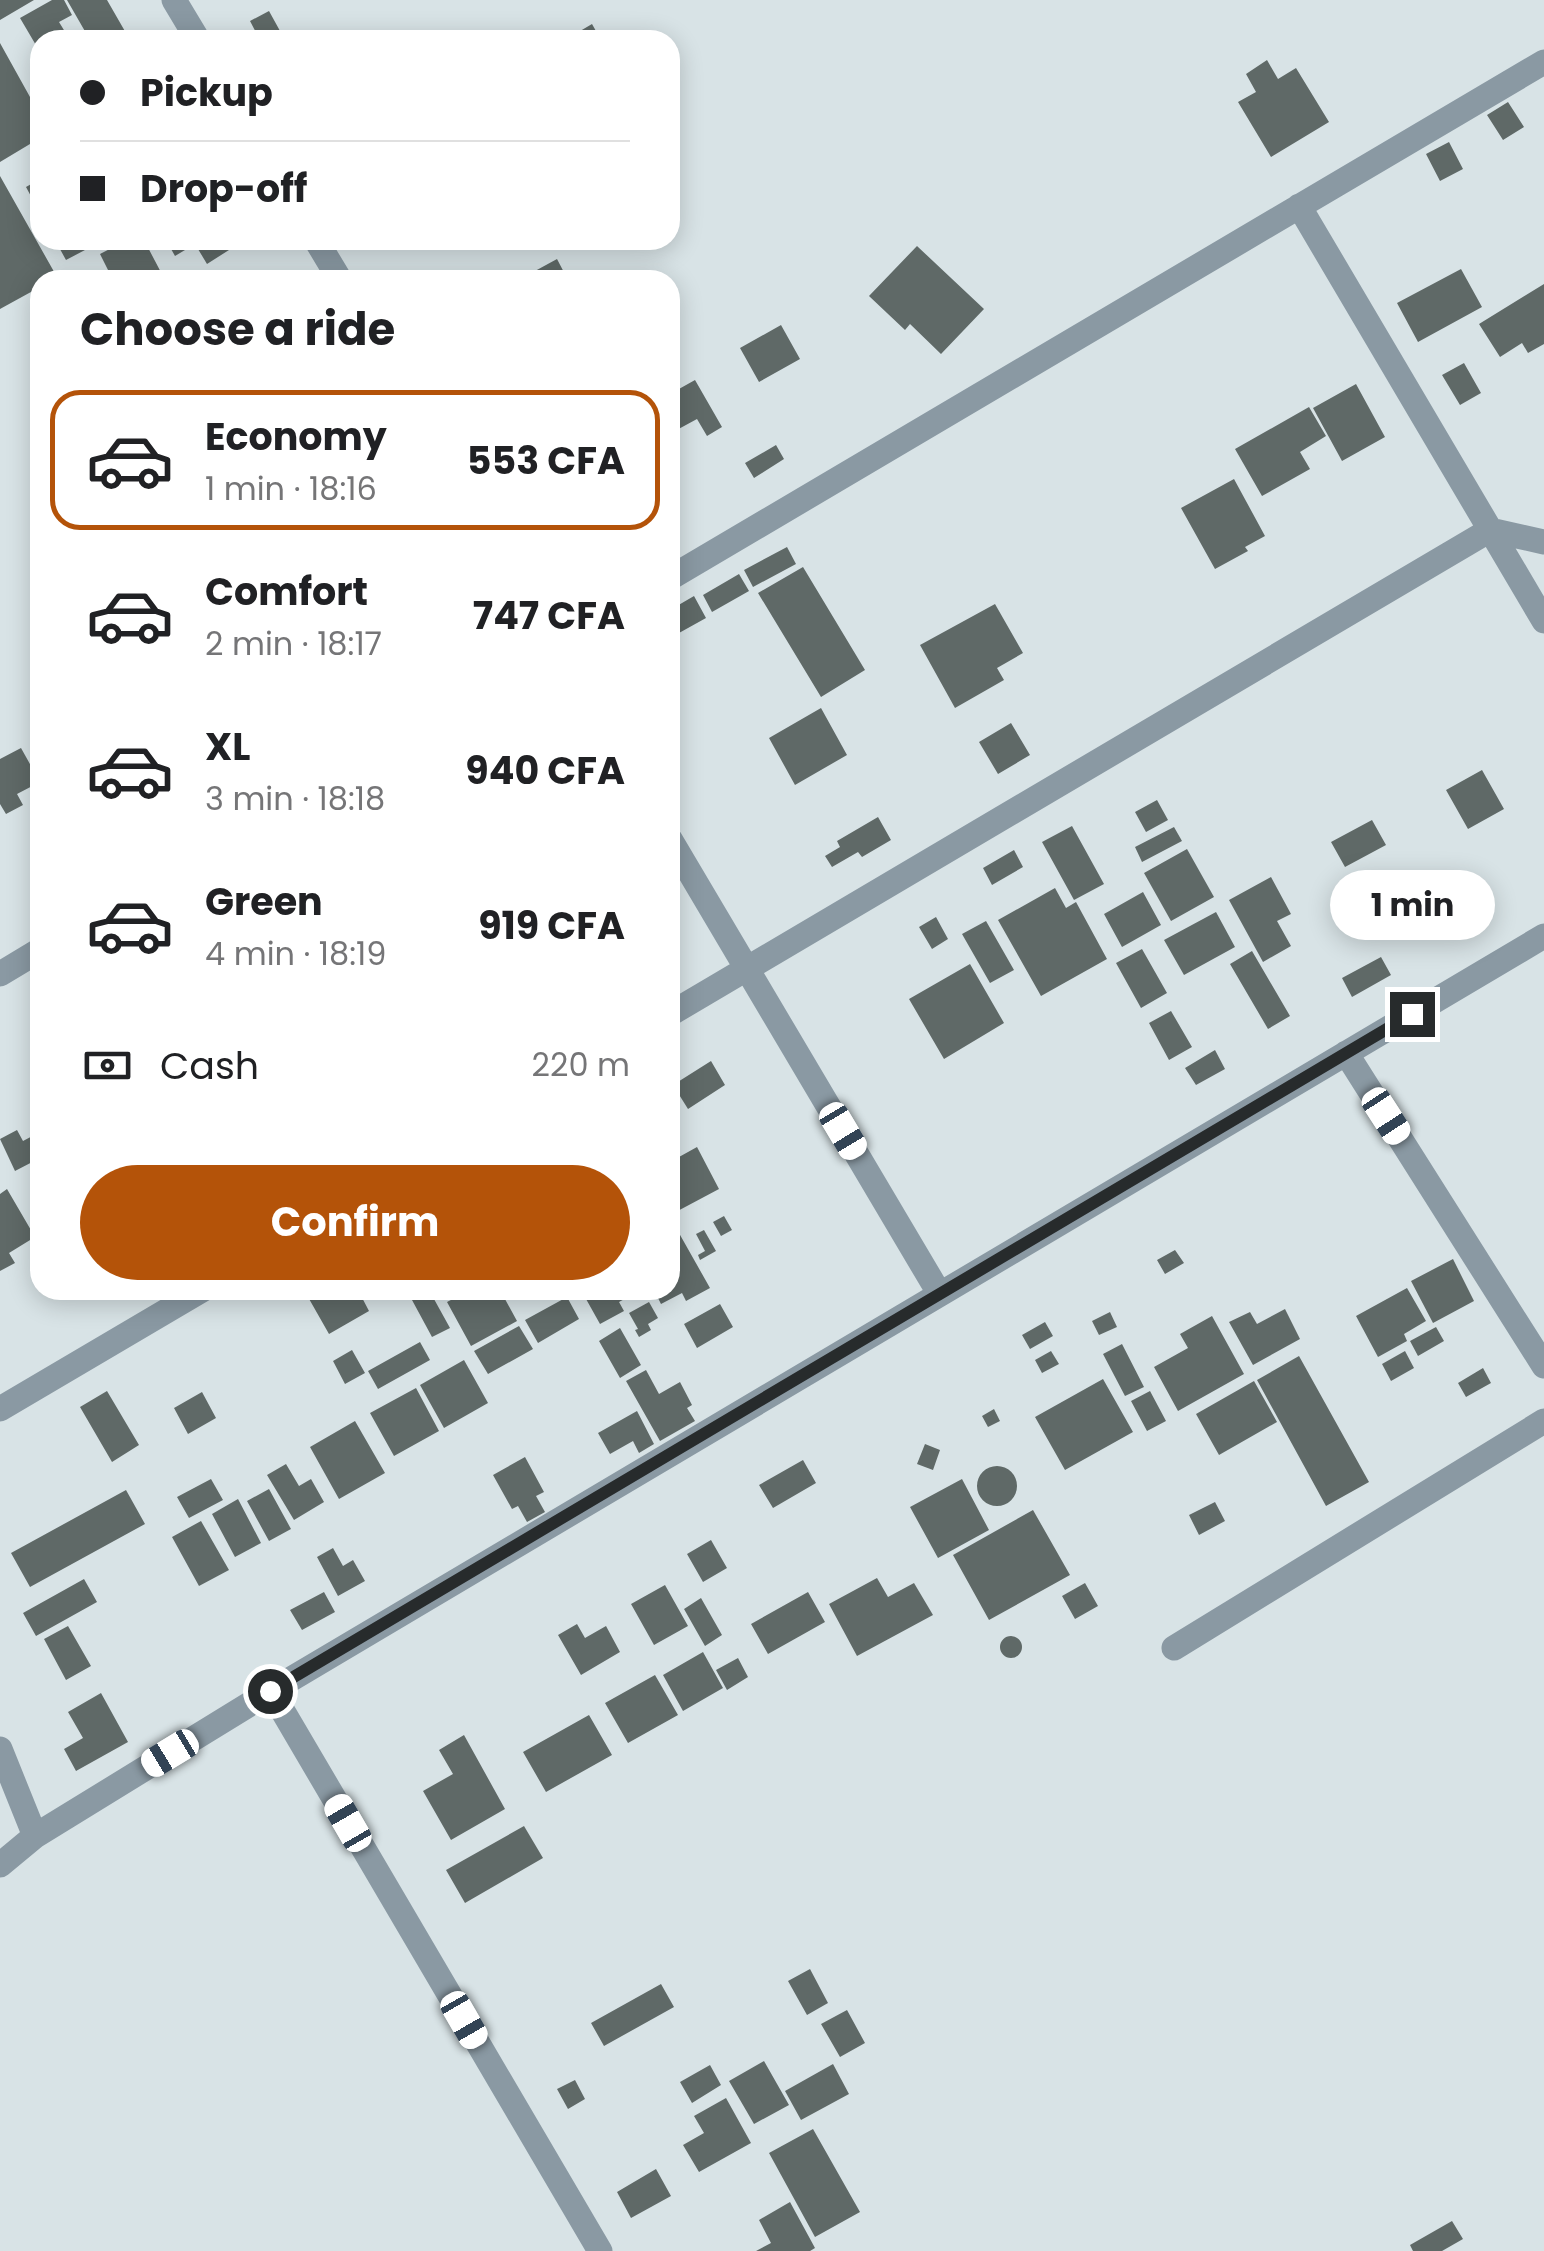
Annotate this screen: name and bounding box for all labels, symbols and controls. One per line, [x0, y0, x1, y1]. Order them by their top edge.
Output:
text: Pickup [140, 66, 273, 119]
text: Drop-off [140, 162, 308, 215]
text: Choose a ride [80, 298, 395, 361]
text: Economy [205, 410, 387, 463]
icon: car [85, 415, 175, 505]
text: 553 CFA [467, 434, 625, 487]
text: 1 min · 18:16 [205, 466, 377, 511]
text: Comfort [205, 565, 368, 618]
icon: car [85, 570, 175, 660]
text: 747 CFA [473, 589, 625, 642]
text: 2 min · 18:17 [205, 621, 382, 666]
text: XL [205, 720, 250, 773]
icon: car [85, 725, 175, 815]
text: 940 CFA [465, 744, 625, 797]
text: 3 min · 18:18 [205, 776, 385, 821]
callout: 1 min [1330, 869, 1494, 939]
text: Green [205, 875, 323, 928]
icon: car [85, 880, 175, 970]
text: 1 min [1371, 882, 1454, 927]
text: 919 CFA [478, 899, 625, 952]
text: 4 min · 18:19 [205, 931, 387, 976]
route end [1390, 992, 1435, 1037]
icon: cash [80, 1038, 135, 1093]
text: Cash [160, 1039, 259, 1092]
text: 220 m [532, 1042, 630, 1087]
car [1357, 1083, 1415, 1149]
car [815, 1098, 871, 1164]
button: Confirm [80, 1165, 630, 1280]
route start [248, 1669, 293, 1714]
car [137, 1725, 203, 1781]
car [320, 1790, 376, 1856]
car [436, 1987, 492, 2053]

